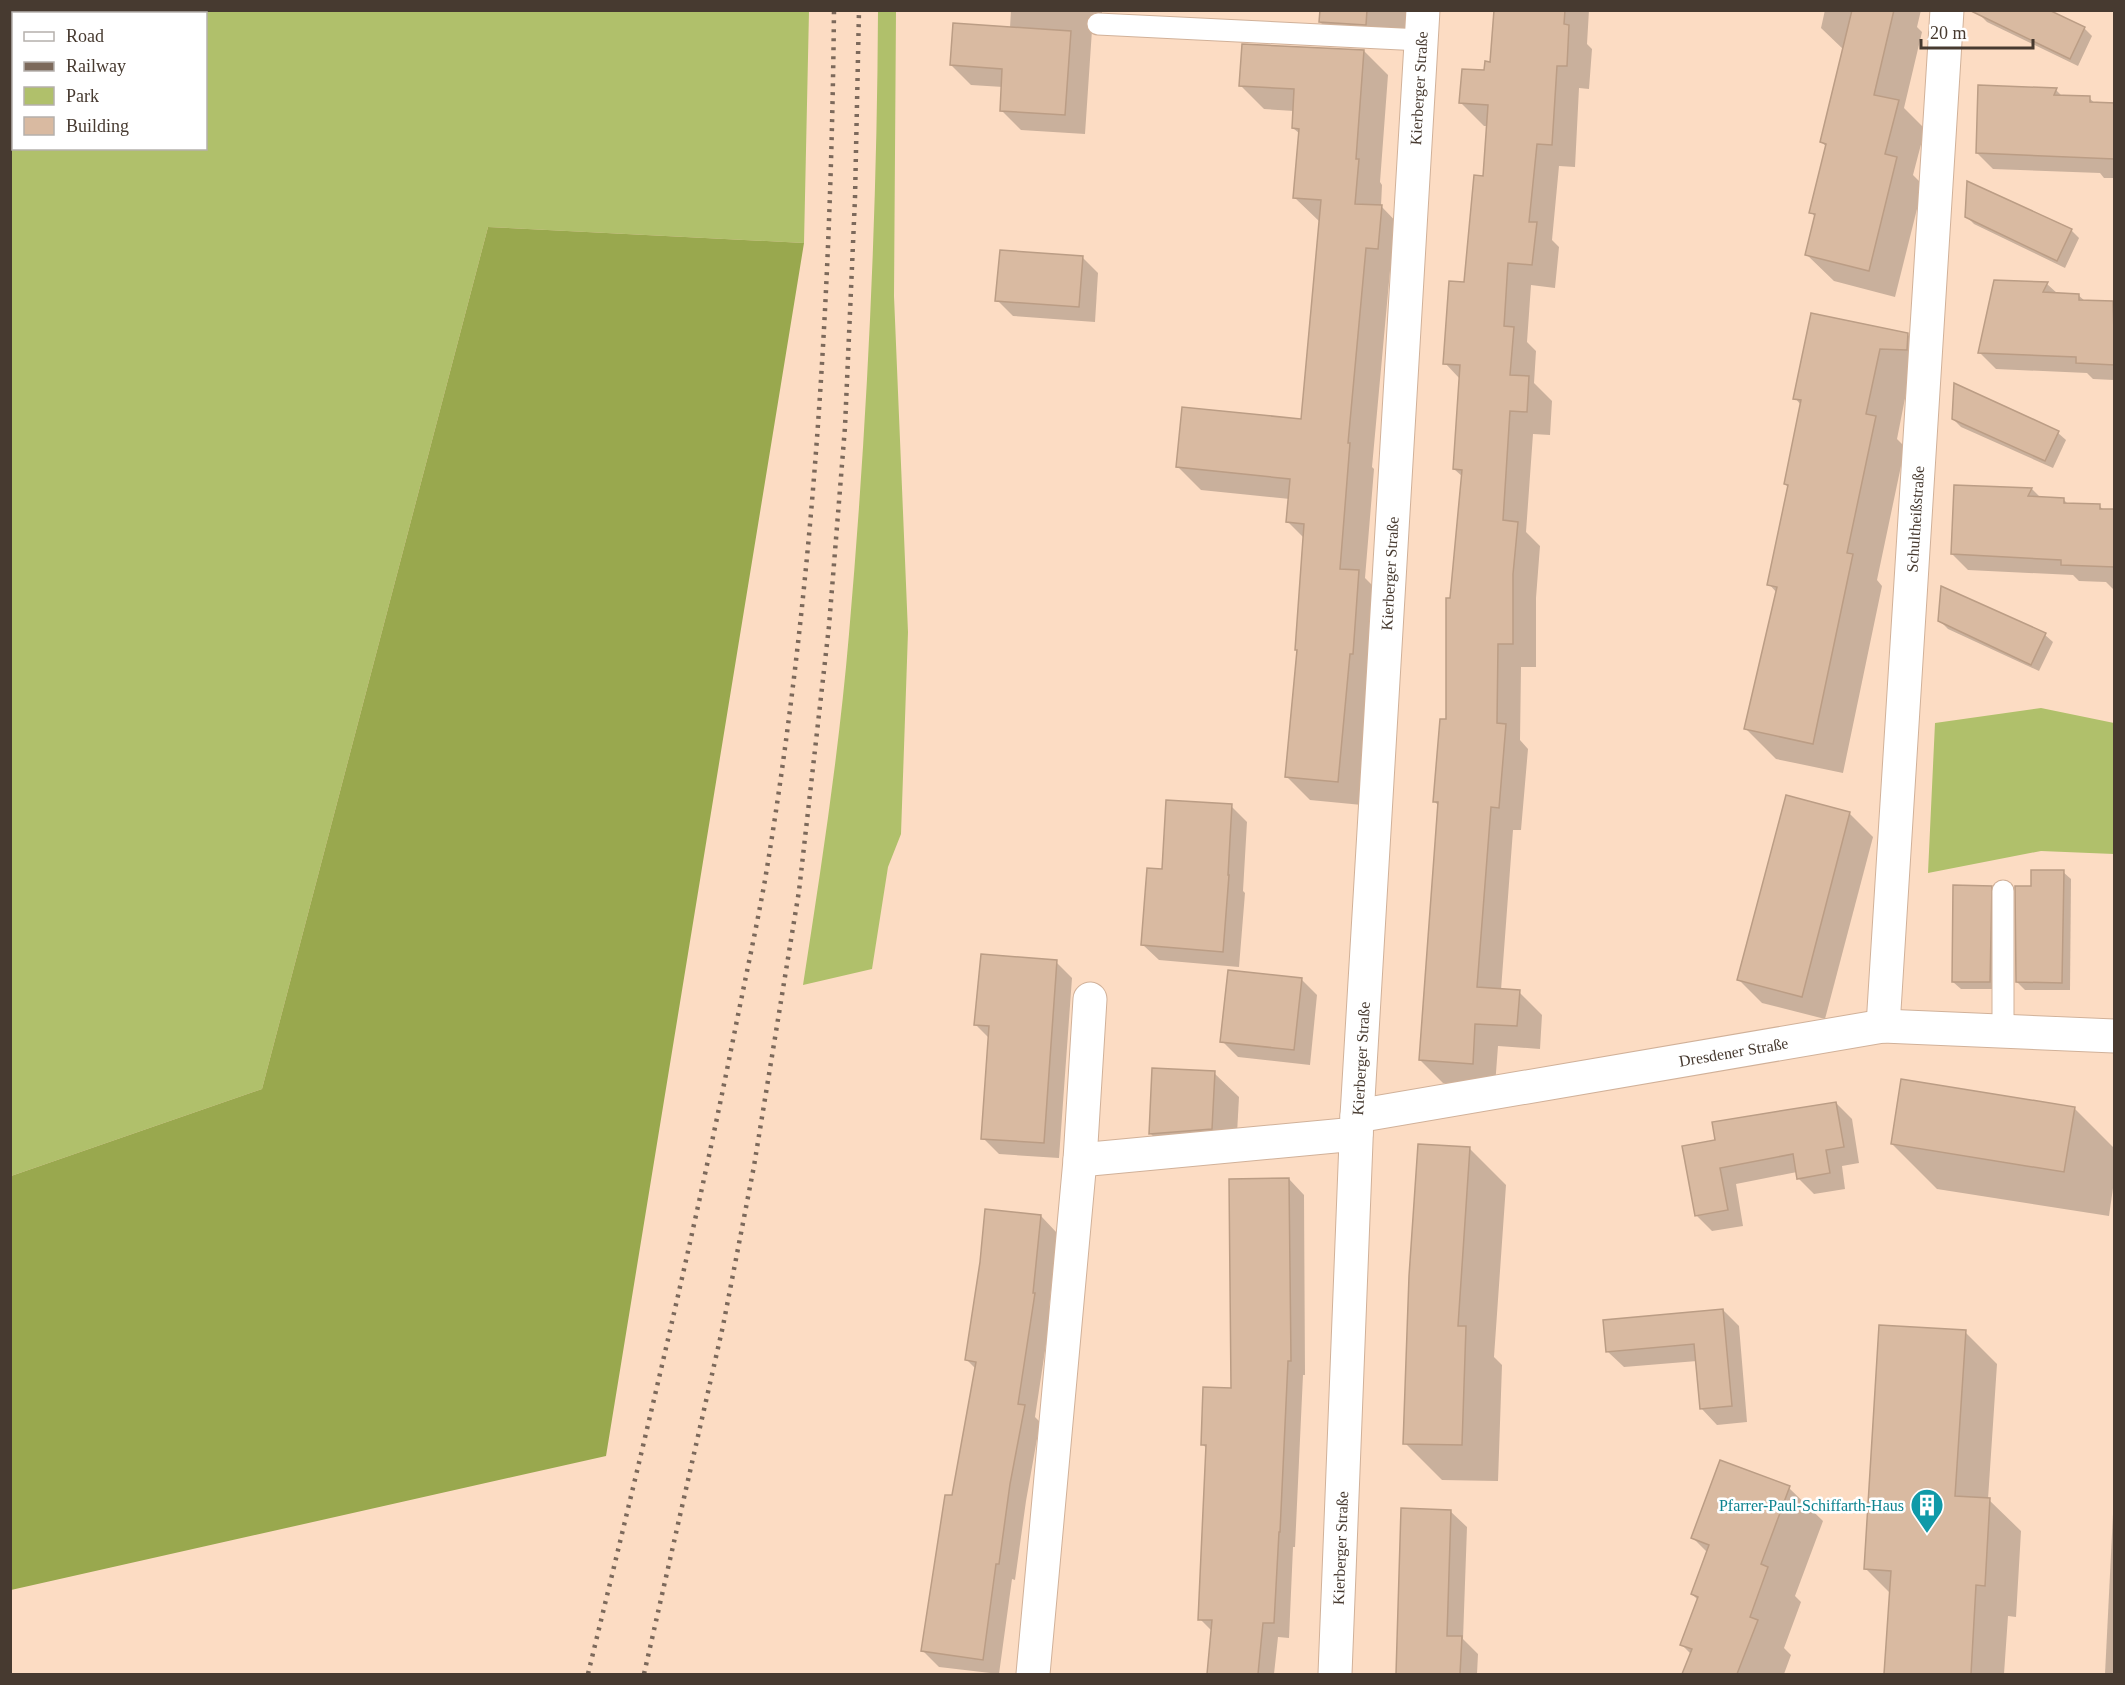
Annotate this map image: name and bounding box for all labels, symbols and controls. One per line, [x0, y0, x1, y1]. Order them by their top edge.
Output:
legend [12, 12, 207, 150]
scale bar [1921, 12, 2034, 50]
text: 20 m [1930, 23, 1967, 43]
text: Road [66, 26, 104, 46]
street label: Kierberger Straße [1407, 31, 1431, 146]
text: Railway [66, 56, 126, 76]
text: Park [66, 86, 99, 106]
text: Building [66, 116, 129, 136]
street label: Schultheißstraße [1904, 465, 1927, 573]
street label: Kierberger Straße [1378, 516, 1402, 631]
street label: Kierberger Straße [1349, 1001, 1373, 1116]
street label: Dresdener Straße [1678, 1034, 1790, 1070]
building icon: Pfarrer-Paul-Schiffarth-Haus [1909, 1487, 1945, 1534]
street label: Kierberger Straße [1330, 1491, 1351, 1605]
place label: Pfarrer-Paul-Schiffarth-Haus [1719, 1497, 1904, 1514]

